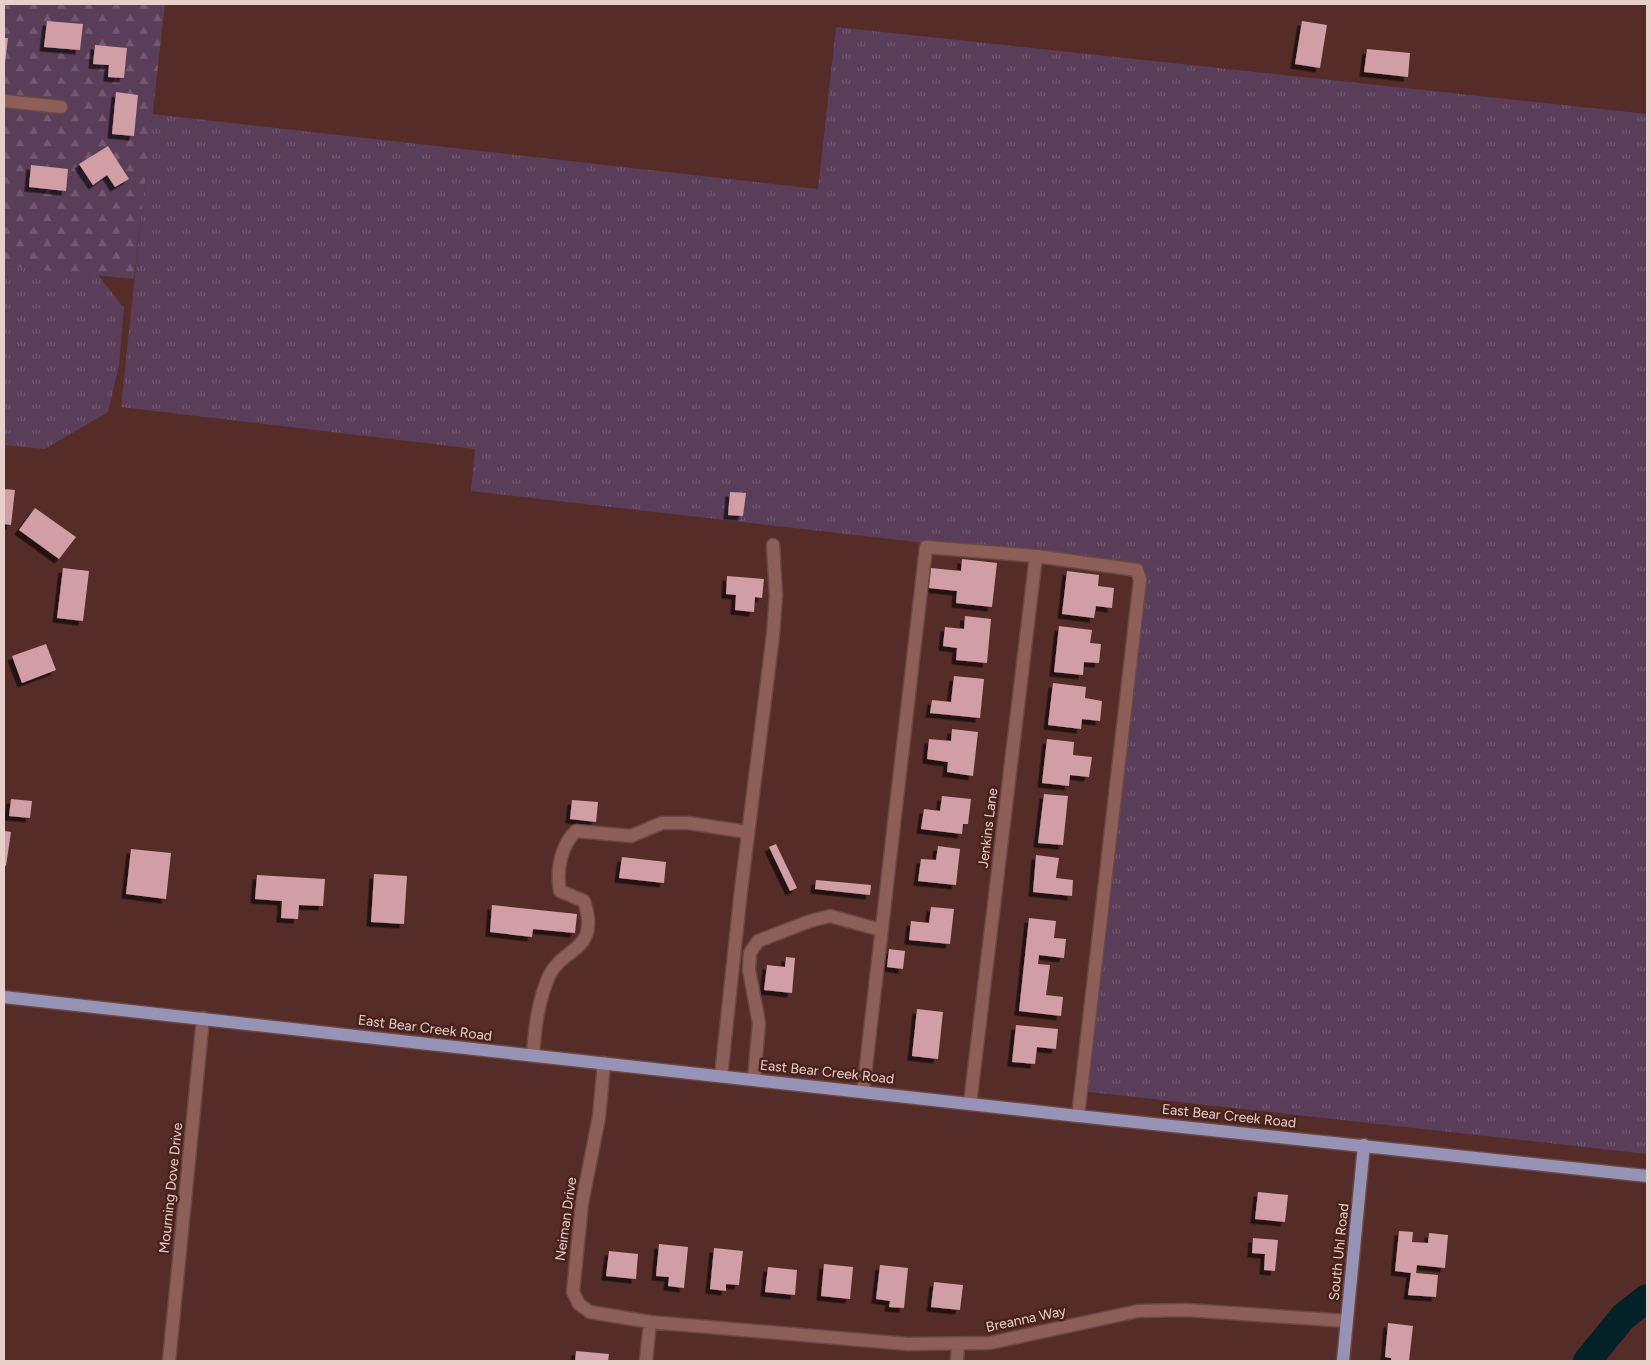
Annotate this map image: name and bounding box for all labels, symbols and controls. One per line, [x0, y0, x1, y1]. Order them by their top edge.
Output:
street label: Jenkins Lane [975, 787, 1001, 869]
street label: East Bear Creek Road [357, 1011, 493, 1045]
street label: East Bear Creek Road [759, 1056, 895, 1088]
street label: East Bear Creek Road [1161, 1100, 1297, 1132]
street label: Mourning Dove Drive [156, 1122, 186, 1254]
street label: Neiman Drive [552, 1176, 580, 1262]
street label: South Uhl Road [1325, 1203, 1353, 1301]
street label: Breanna Way [984, 1302, 1068, 1336]

